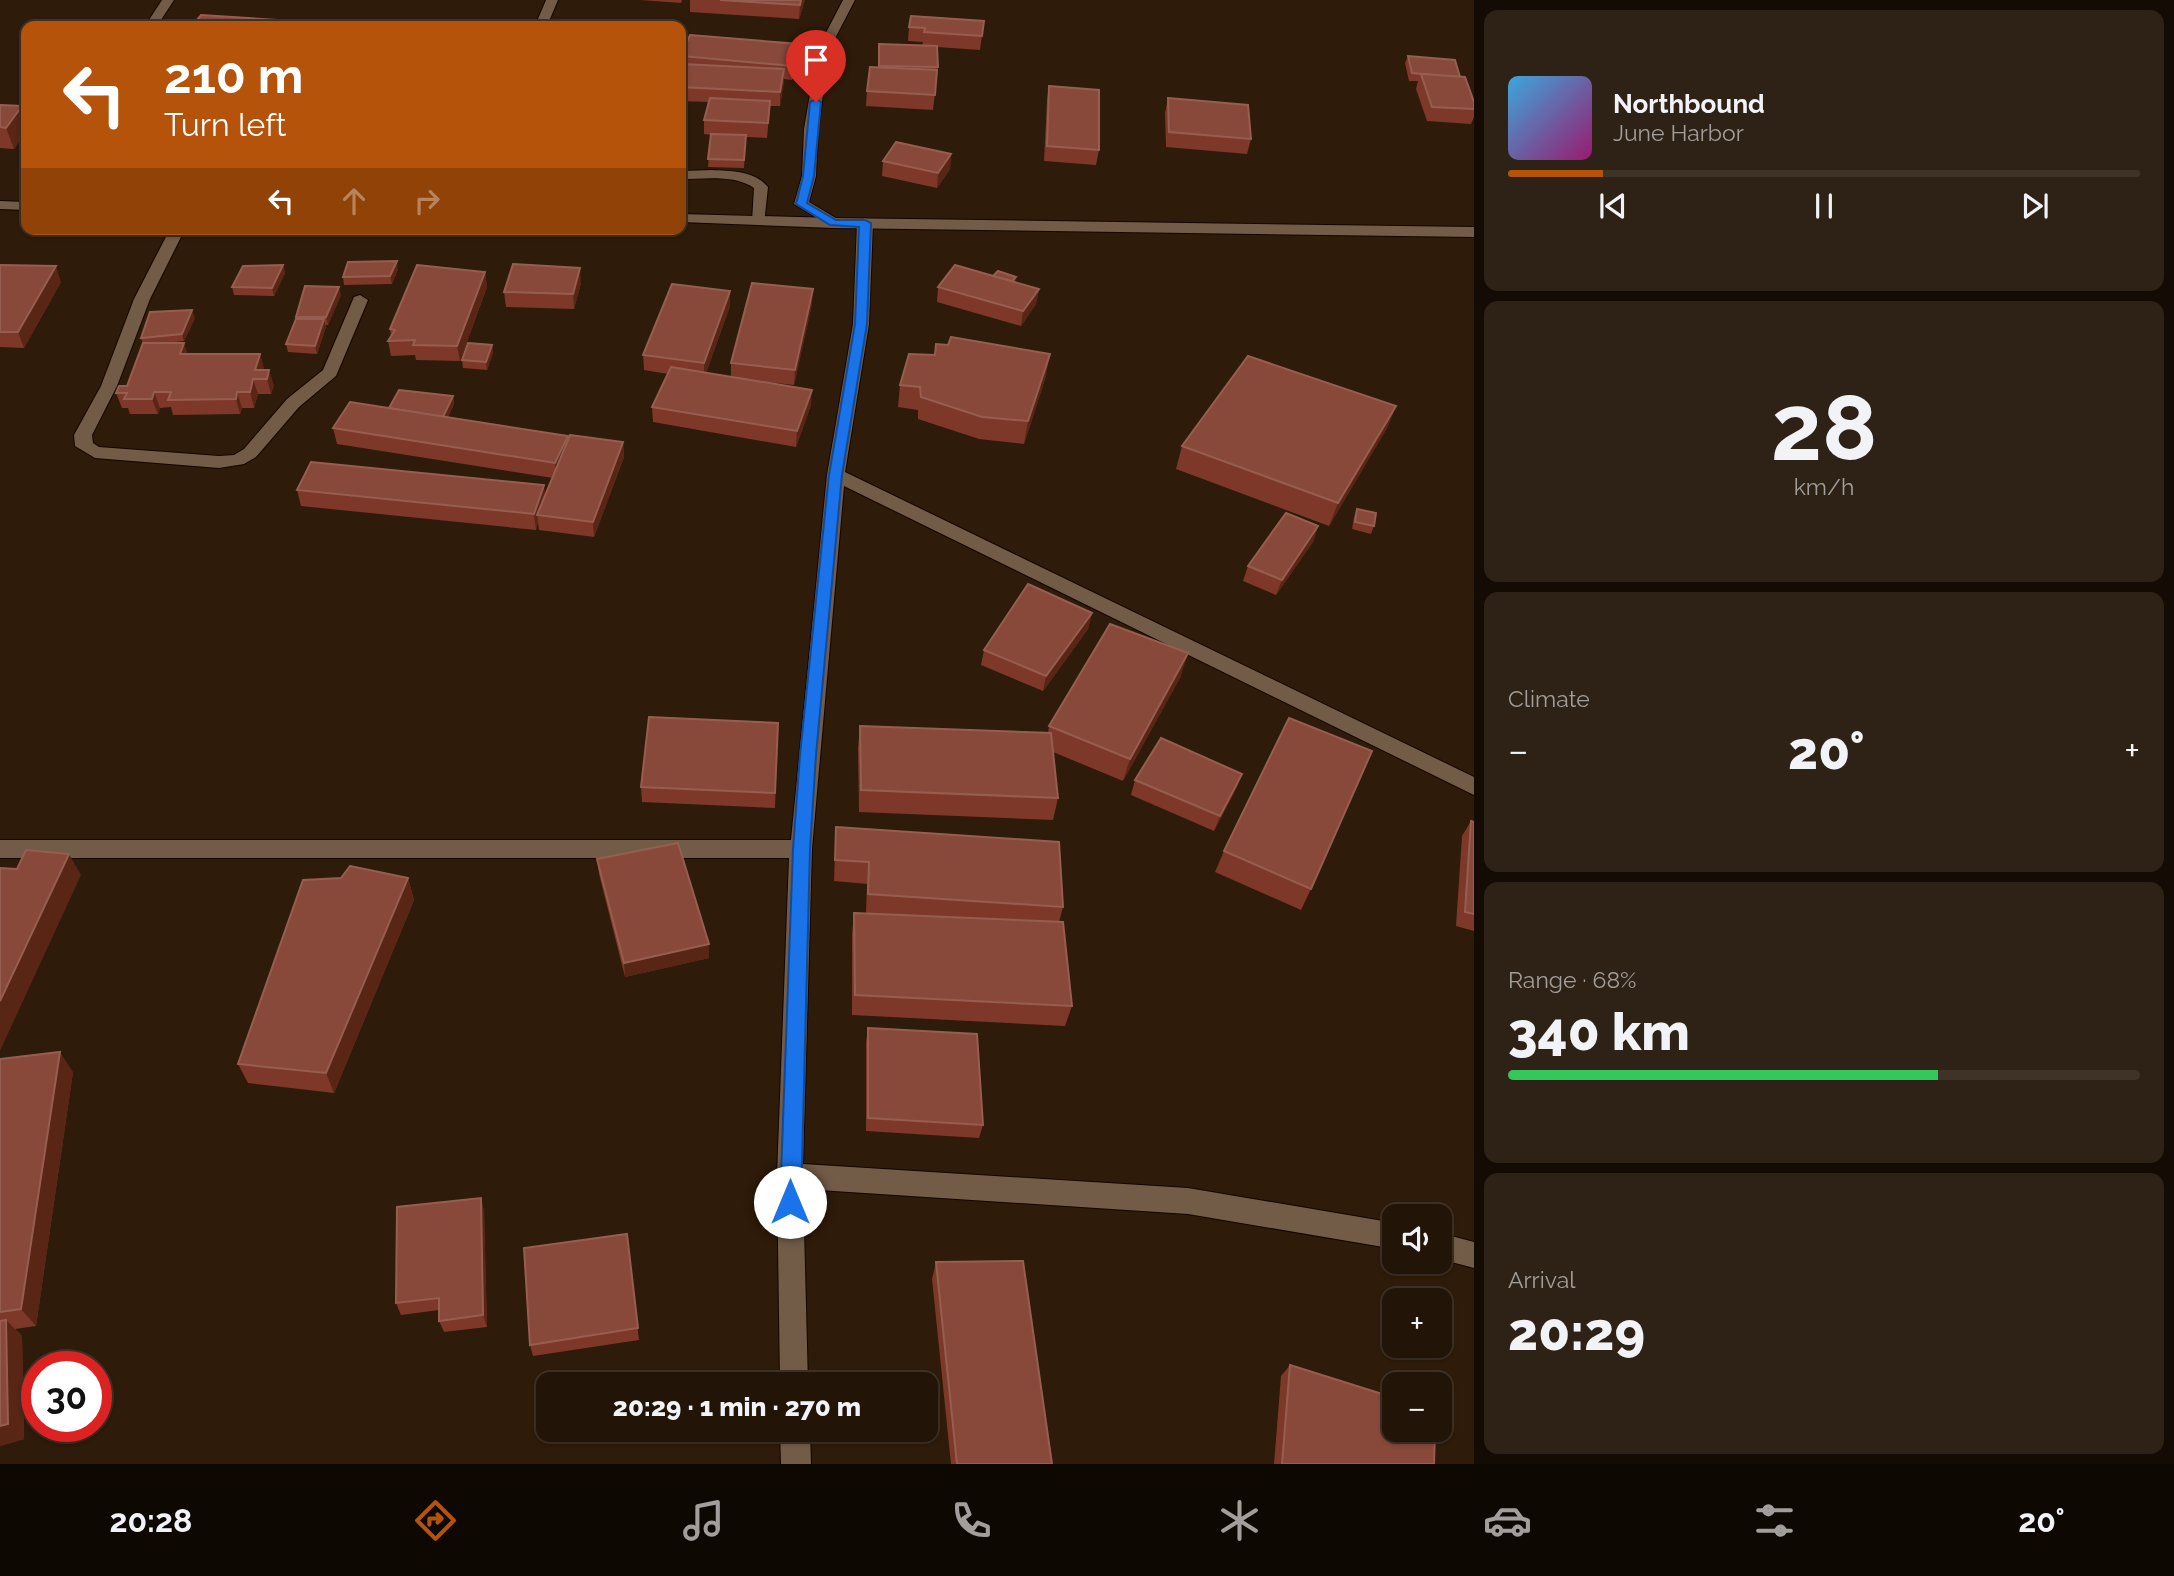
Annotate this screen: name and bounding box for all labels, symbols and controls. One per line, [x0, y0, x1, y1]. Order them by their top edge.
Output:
pin [786, 30, 846, 102]
icon: arrive [797, 41, 835, 79]
text: 210 m [164, 47, 303, 104]
icon: left [49, 49, 140, 140]
text: Northbound [1613, 89, 1765, 119]
text: Turn left [164, 106, 286, 143]
text: June Harbor [1613, 119, 1744, 146]
icon: left [262, 182, 300, 220]
icon: ahead [335, 182, 373, 220]
icon: right [408, 182, 446, 220]
icon: previous [1594, 187, 1632, 225]
icon: pause [1805, 187, 1843, 225]
icon: next [2016, 187, 2054, 225]
text: 28 [1771, 374, 1877, 481]
text: km/h [1794, 473, 1854, 500]
text: Climate [1508, 685, 1590, 712]
text: 20° [1788, 720, 1865, 781]
text: − [1508, 728, 1528, 773]
text: + [2124, 728, 2140, 773]
text: Range · 68% [1508, 966, 1637, 993]
text: 340 km [1508, 1001, 1690, 1062]
position arrow [753, 1165, 827, 1239]
map controls [1382, 1204, 1452, 1442]
button: sound [1382, 1204, 1452, 1274]
text: Arrival [1508, 1266, 1575, 1293]
button: + [1382, 1288, 1452, 1358]
text: 20:29 [1508, 1301, 1645, 1362]
speed limit sign: 30 [21, 1351, 112, 1442]
button: − [1382, 1372, 1452, 1442]
text: 20:29 · 1 min · 270 m [613, 1392, 861, 1422]
icon: directions [411, 1496, 460, 1545]
icon: music [679, 1496, 728, 1545]
icon: phone [947, 1496, 996, 1545]
icon: climate [1215, 1496, 1264, 1545]
icon: car [1483, 1496, 1532, 1545]
icon: filters [1750, 1496, 1799, 1545]
text: 20:28 [109, 1502, 192, 1539]
text: 20° [2018, 1502, 2065, 1539]

